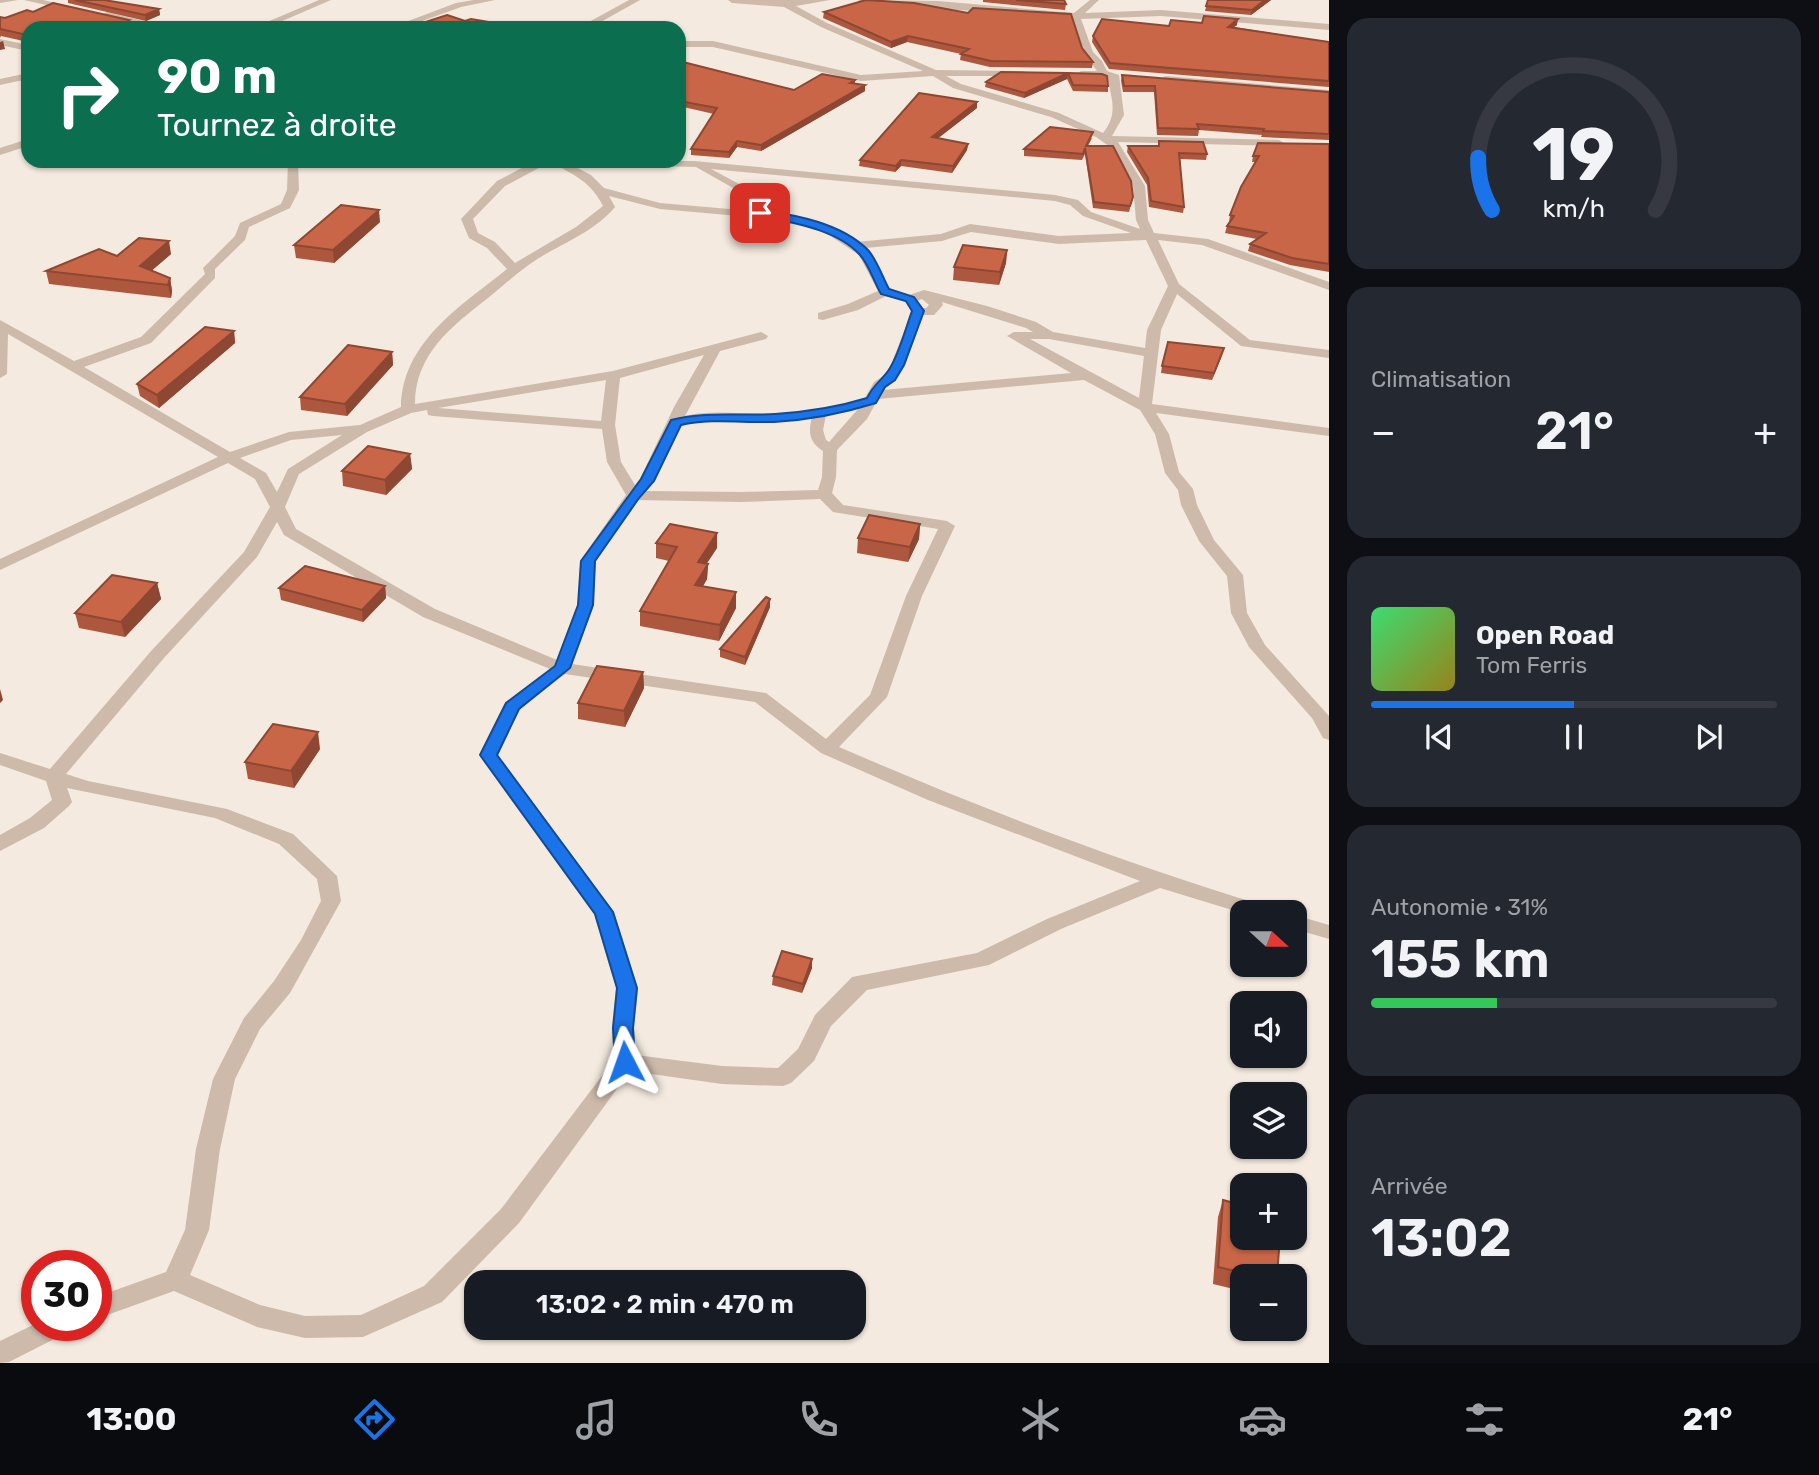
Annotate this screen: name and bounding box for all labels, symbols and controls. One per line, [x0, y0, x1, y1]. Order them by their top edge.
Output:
text: 90 m [157, 47, 277, 105]
icon: right [42, 49, 133, 140]
text: Tournez à droite [157, 106, 397, 144]
text: 19 [1533, 112, 1615, 198]
pin [730, 183, 790, 243]
text: km/h [1543, 193, 1605, 222]
icon: arrive [741, 194, 779, 232]
text: Climatisation [1371, 365, 1511, 393]
text: 21° [1535, 400, 1614, 462]
text: − [1371, 409, 1396, 455]
text: + [1753, 409, 1777, 455]
text: Open Road [1476, 620, 1614, 651]
text: Tom Ferris [1476, 651, 1587, 679]
icon: previous [1420, 718, 1458, 756]
icon: pause [1555, 718, 1593, 756]
icon: next [1690, 718, 1728, 756]
text: Autonomie · 31% [1371, 893, 1548, 921]
north arrow [1230, 900, 1307, 976]
map controls [1230, 900, 1307, 1341]
text: 155 km [1371, 928, 1550, 990]
button: sound [1230, 991, 1307, 1068]
position arrow [588, 1025, 662, 1099]
button: layers [1230, 1082, 1307, 1159]
text: Arrivée [1371, 1172, 1448, 1200]
button: + [1230, 1173, 1307, 1250]
text: 13:02 [1371, 1207, 1512, 1269]
speed limit sign: 30 [21, 1250, 112, 1341]
button: − [1230, 1264, 1307, 1341]
text: 13:02 · 2 min · 470 m [536, 1289, 794, 1320]
icon: directions [350, 1395, 399, 1444]
icon: music [572, 1395, 621, 1444]
icon: phone [794, 1395, 843, 1444]
icon: climate [1016, 1395, 1065, 1444]
icon: car [1238, 1395, 1287, 1444]
icon: filters [1460, 1395, 1509, 1444]
text: 13:00 [87, 1400, 176, 1438]
text: 21° [1683, 1400, 1732, 1438]

